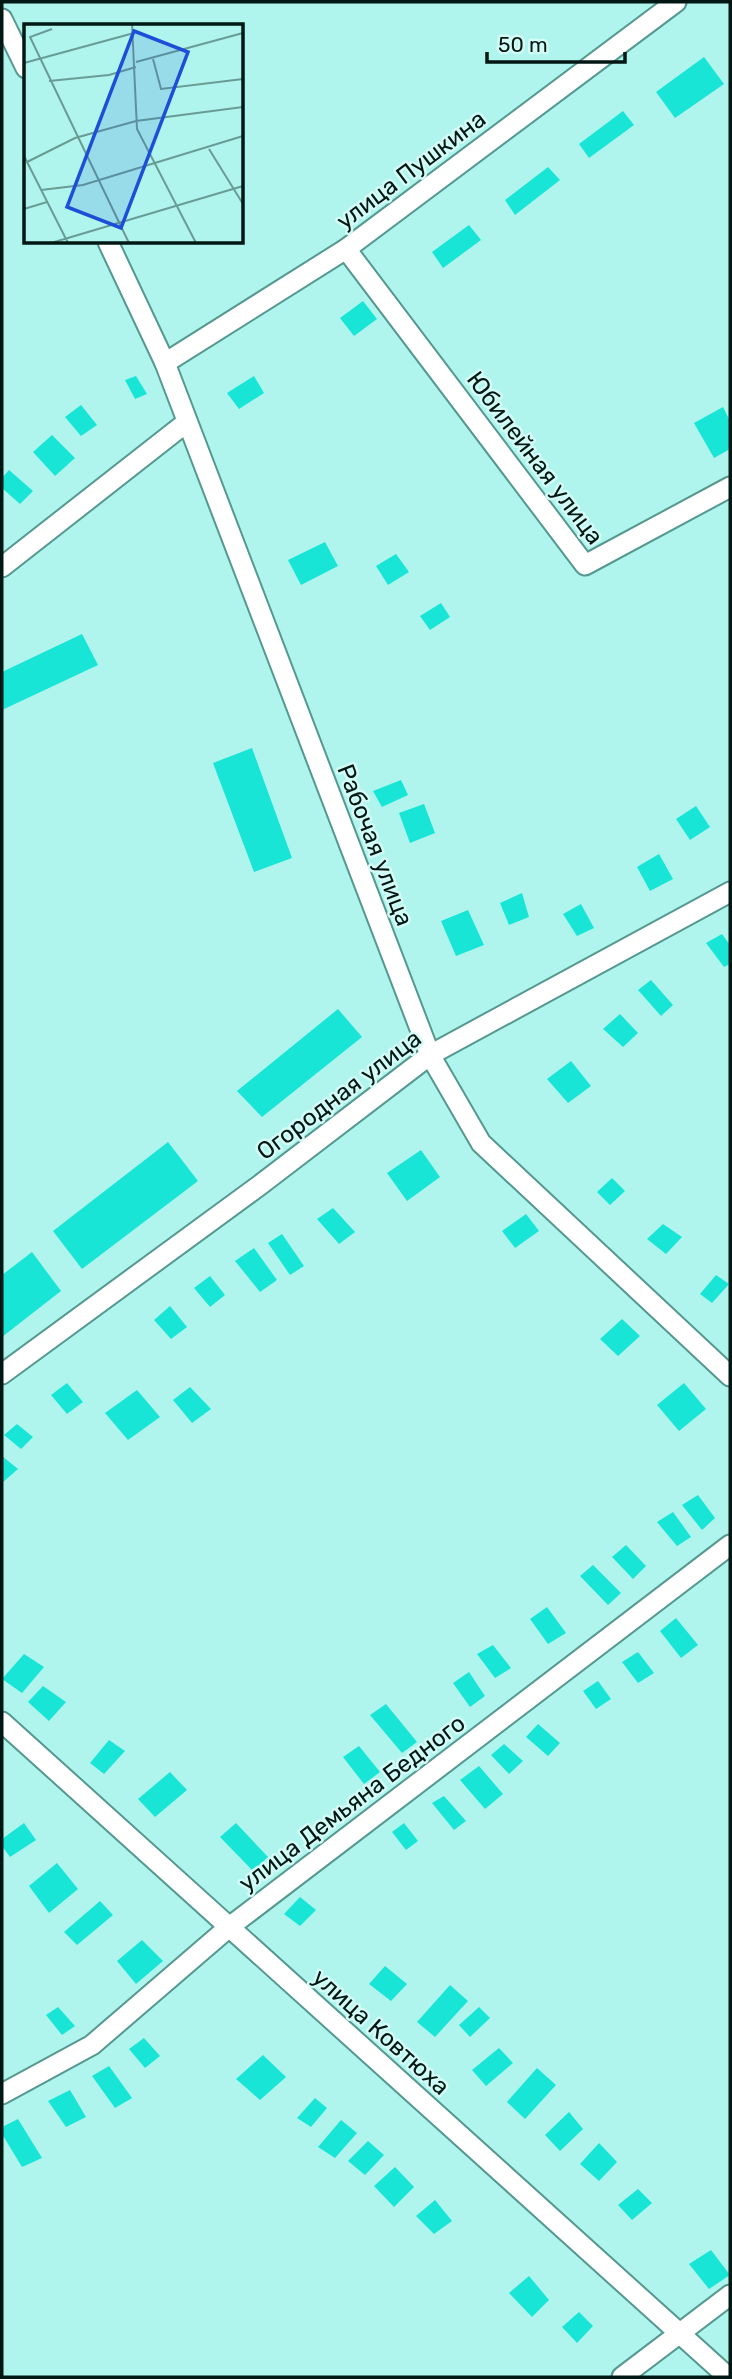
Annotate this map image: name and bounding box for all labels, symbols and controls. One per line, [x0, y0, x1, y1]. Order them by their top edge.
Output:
scale bar [487, 21, 625, 65]
inset map [24, 24, 243, 243]
text: 50 m [498, 32, 548, 57]
street label: улица Пушкина [331, 105, 491, 235]
street label: Юбилейная улица [461, 366, 609, 550]
street label: Рабочая улица [331, 760, 419, 930]
street label: Огородная улица [251, 1024, 427, 1166]
street label: улица Демьяна Бедного [233, 1709, 471, 1897]
street label: улица Ковтюха [307, 1963, 455, 2101]

